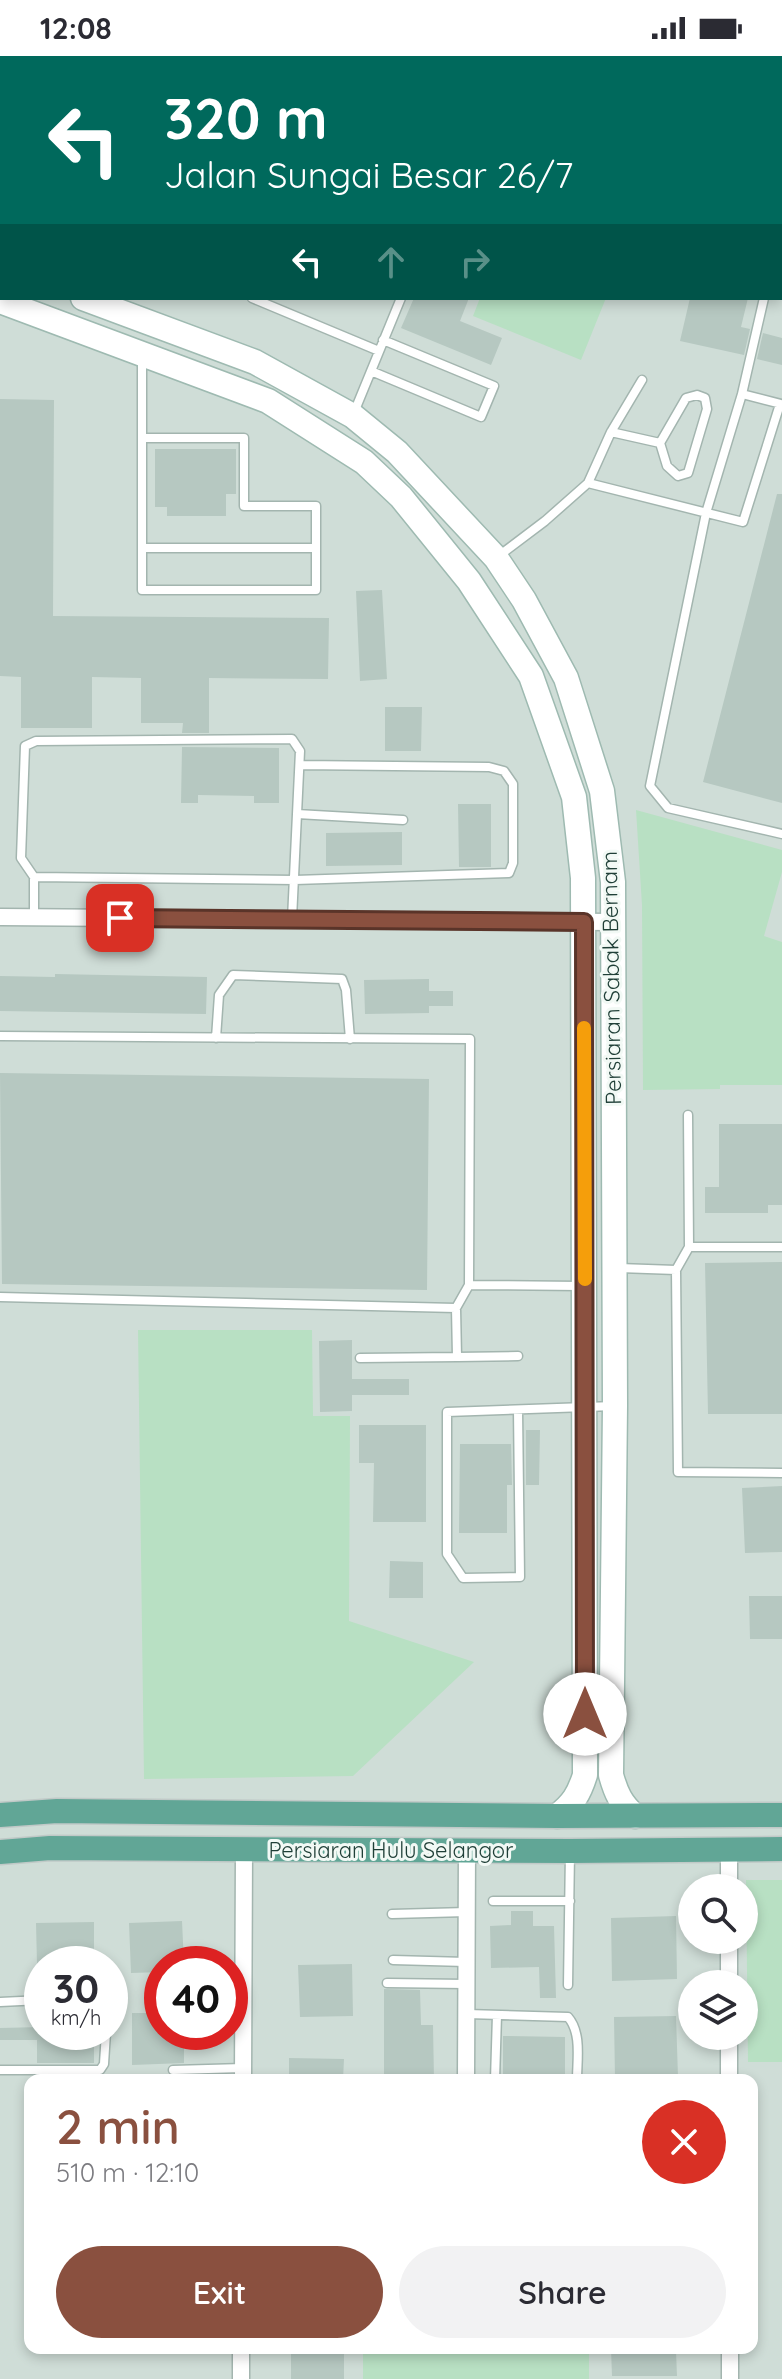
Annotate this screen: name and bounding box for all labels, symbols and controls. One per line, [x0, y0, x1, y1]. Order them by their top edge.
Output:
text: 12:08 [40, 9, 112, 47]
text: 320 m [164, 83, 328, 153]
icon: left [32, 88, 136, 192]
text: Jalan Sungai Besar 26/7 [164, 152, 573, 197]
icon: left [285, 240, 329, 284]
icon: ahead [369, 240, 413, 284]
icon: right [453, 240, 497, 284]
street label: Persiaran Sabak Bernam [595, 851, 627, 1105]
pin [86, 884, 154, 952]
icon: arrive [98, 896, 142, 940]
position arrow [543, 1672, 627, 1756]
street label: Persiaran Hulu Selangor [268, 1836, 514, 1864]
map controls [678, 1874, 758, 2050]
button: search [678, 1874, 758, 1954]
speed limit sign: 40 [144, 1946, 248, 2050]
text: 30 [53, 1963, 99, 2013]
button: layers [678, 1970, 758, 2050]
text: km/h [51, 2005, 101, 2030]
text: 2 min [56, 2096, 180, 2156]
button: close [642, 2100, 726, 2184]
text: 510 m · 12:10 [56, 2156, 199, 2189]
button: Exit [56, 2246, 383, 2338]
button: Share [399, 2246, 726, 2338]

